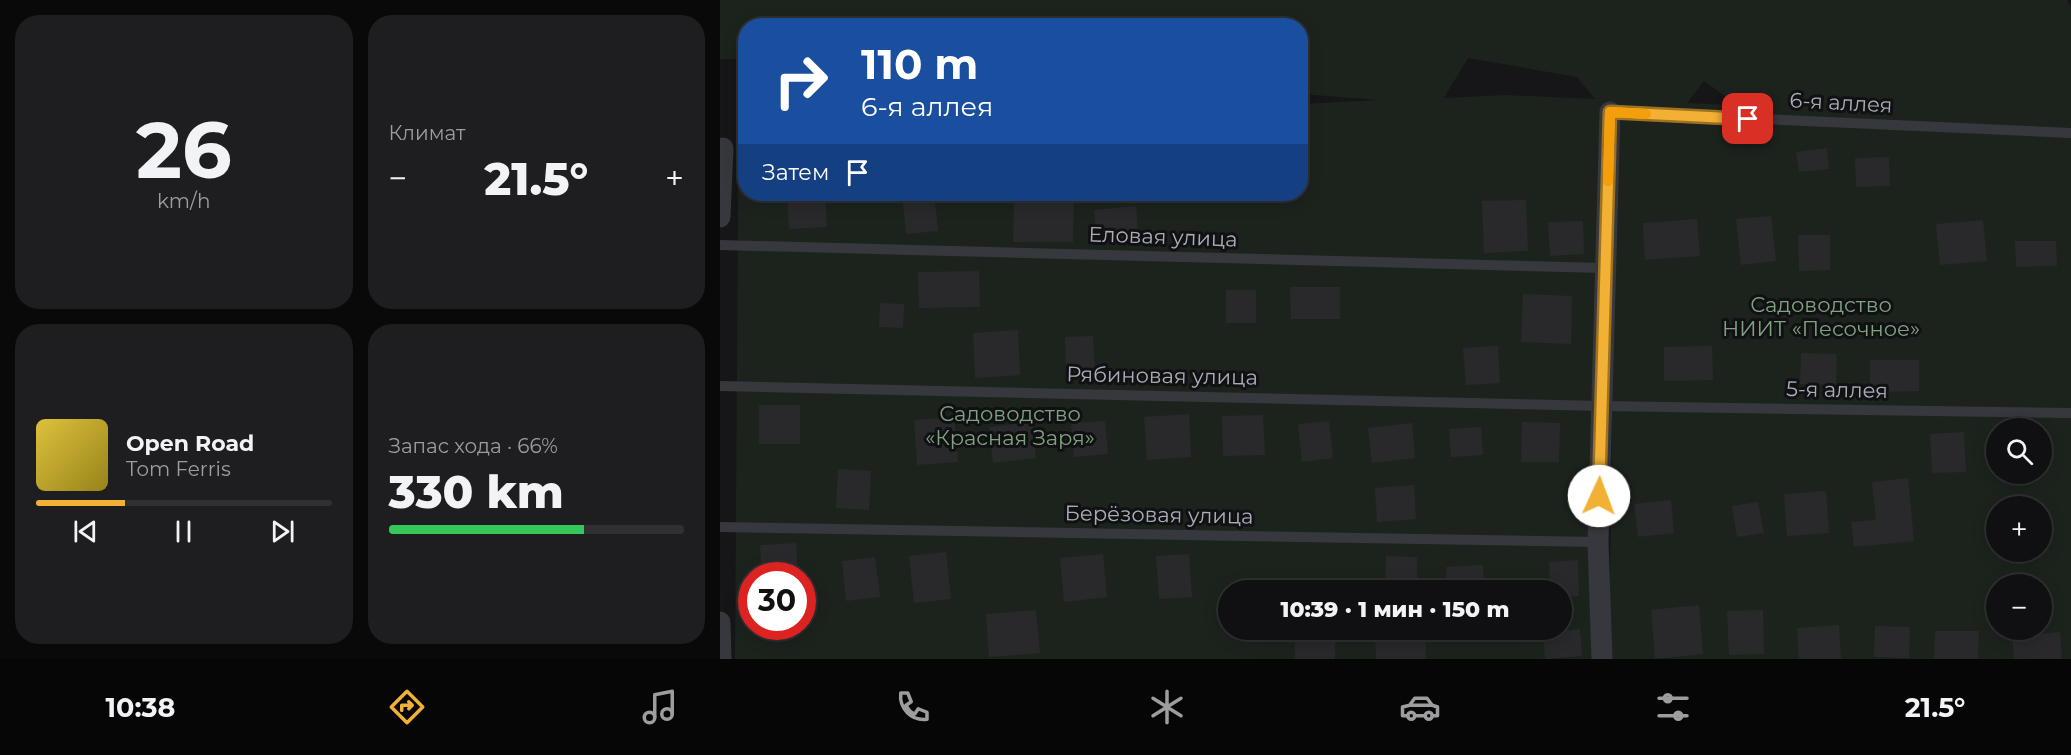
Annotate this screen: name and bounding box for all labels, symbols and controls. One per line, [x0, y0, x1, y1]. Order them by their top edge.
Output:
text: 110 m [861, 38, 978, 90]
icon: right [762, 42, 840, 120]
street label: 6-я аллея [1789, 87, 1893, 118]
text: 6-я аллея [861, 90, 993, 123]
pin [1722, 93, 1773, 144]
text: 26 [136, 102, 232, 198]
icon: arrive [1731, 102, 1764, 135]
text: Климат [389, 121, 466, 145]
text: 21.5° [484, 151, 588, 206]
icon: arrive [841, 156, 874, 189]
text: − [389, 158, 407, 198]
text: + [665, 158, 684, 198]
text: Затем [762, 159, 829, 186]
text: km/h [157, 189, 210, 213]
street label: Еловая улица [1088, 221, 1238, 252]
park label: Садоводство НИИТ «Песочное» [1722, 292, 1920, 341]
street label: Рябиновая улица [1066, 361, 1258, 390]
street label: 5-я аллея [1786, 376, 1888, 403]
park label: Садоводство «Красная Заря» [925, 401, 1095, 450]
map controls [1986, 418, 2052, 640]
button: search [1986, 418, 2052, 484]
text: Open Road [126, 430, 254, 457]
text: Запас хода · 66% [389, 434, 558, 458]
text: Tom Ferris [126, 457, 231, 481]
text: 330 km [389, 464, 564, 519]
position arrow [1567, 464, 1631, 528]
button: + [1986, 496, 2052, 562]
street label: Берёзовая улица [1064, 500, 1254, 529]
icon: previous [69, 515, 102, 548]
icon: pause [167, 515, 200, 548]
icon: next [266, 515, 299, 548]
speed limit sign: 30 [738, 562, 816, 640]
button: − [1986, 574, 2052, 640]
text: 10:39 · 1 мин · 150 m [1280, 596, 1510, 623]
icon: directions [386, 686, 428, 728]
icon: music [639, 686, 681, 728]
icon: phone [892, 686, 934, 728]
icon: climate [1146, 686, 1188, 728]
icon: car [1399, 686, 1441, 728]
icon: filters [1652, 686, 1694, 728]
text: 10:38 [106, 691, 175, 724]
text: 21.5° [1905, 691, 1965, 724]

